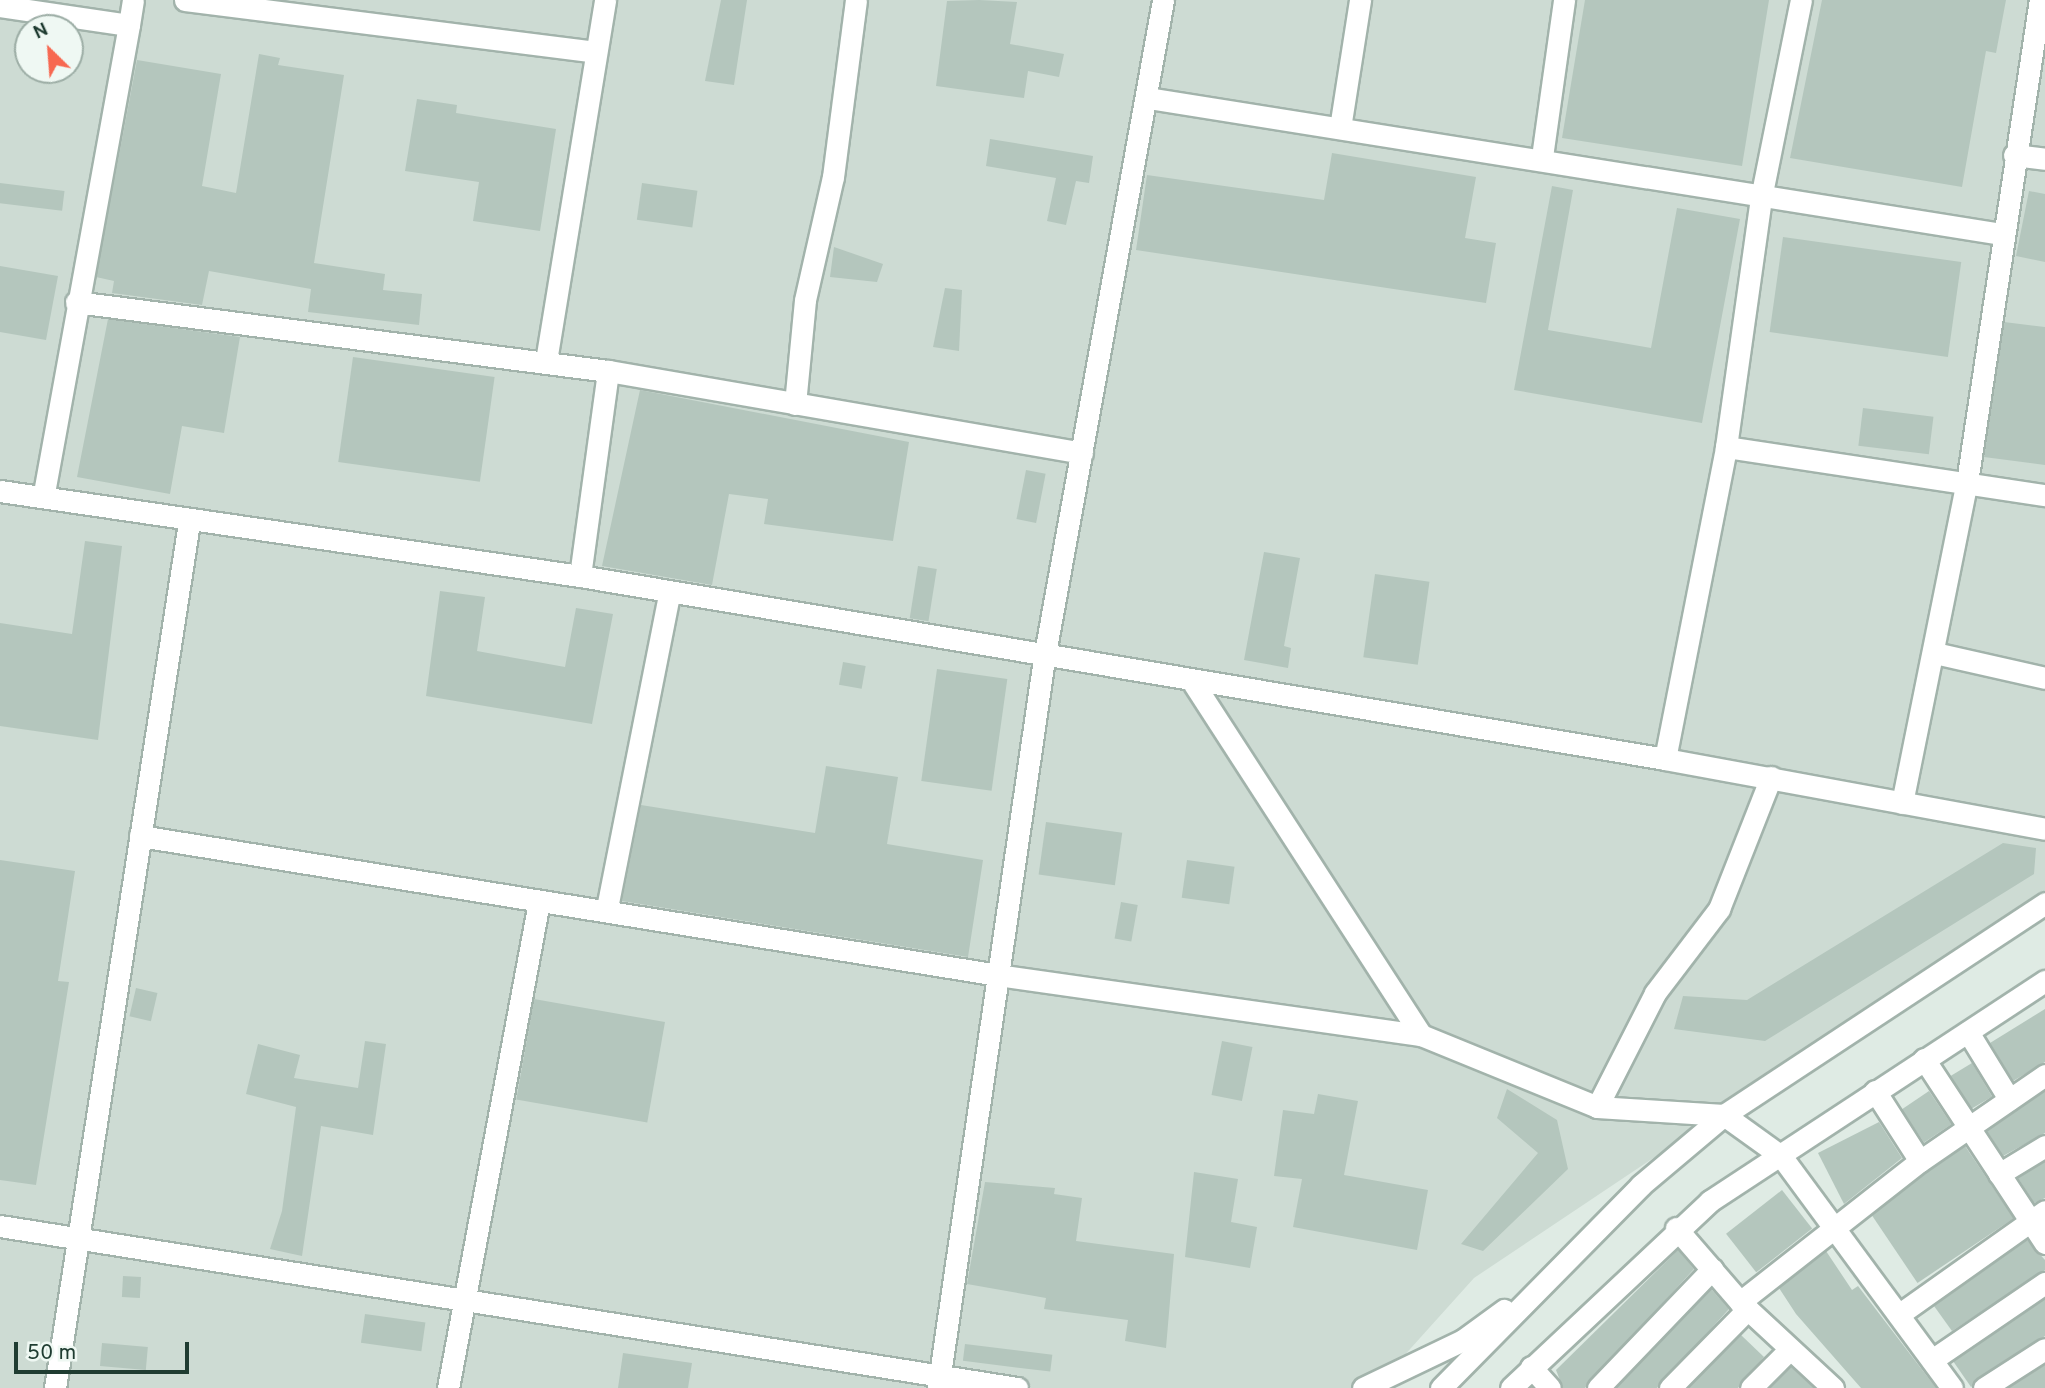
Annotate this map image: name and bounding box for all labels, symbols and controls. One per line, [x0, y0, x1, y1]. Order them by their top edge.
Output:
north arrow [14, 14, 84, 84]
text: N [30, 18, 52, 46]
scale bar [18, 1328, 192, 1372]
text: 50 m [27, 1340, 76, 1367]

